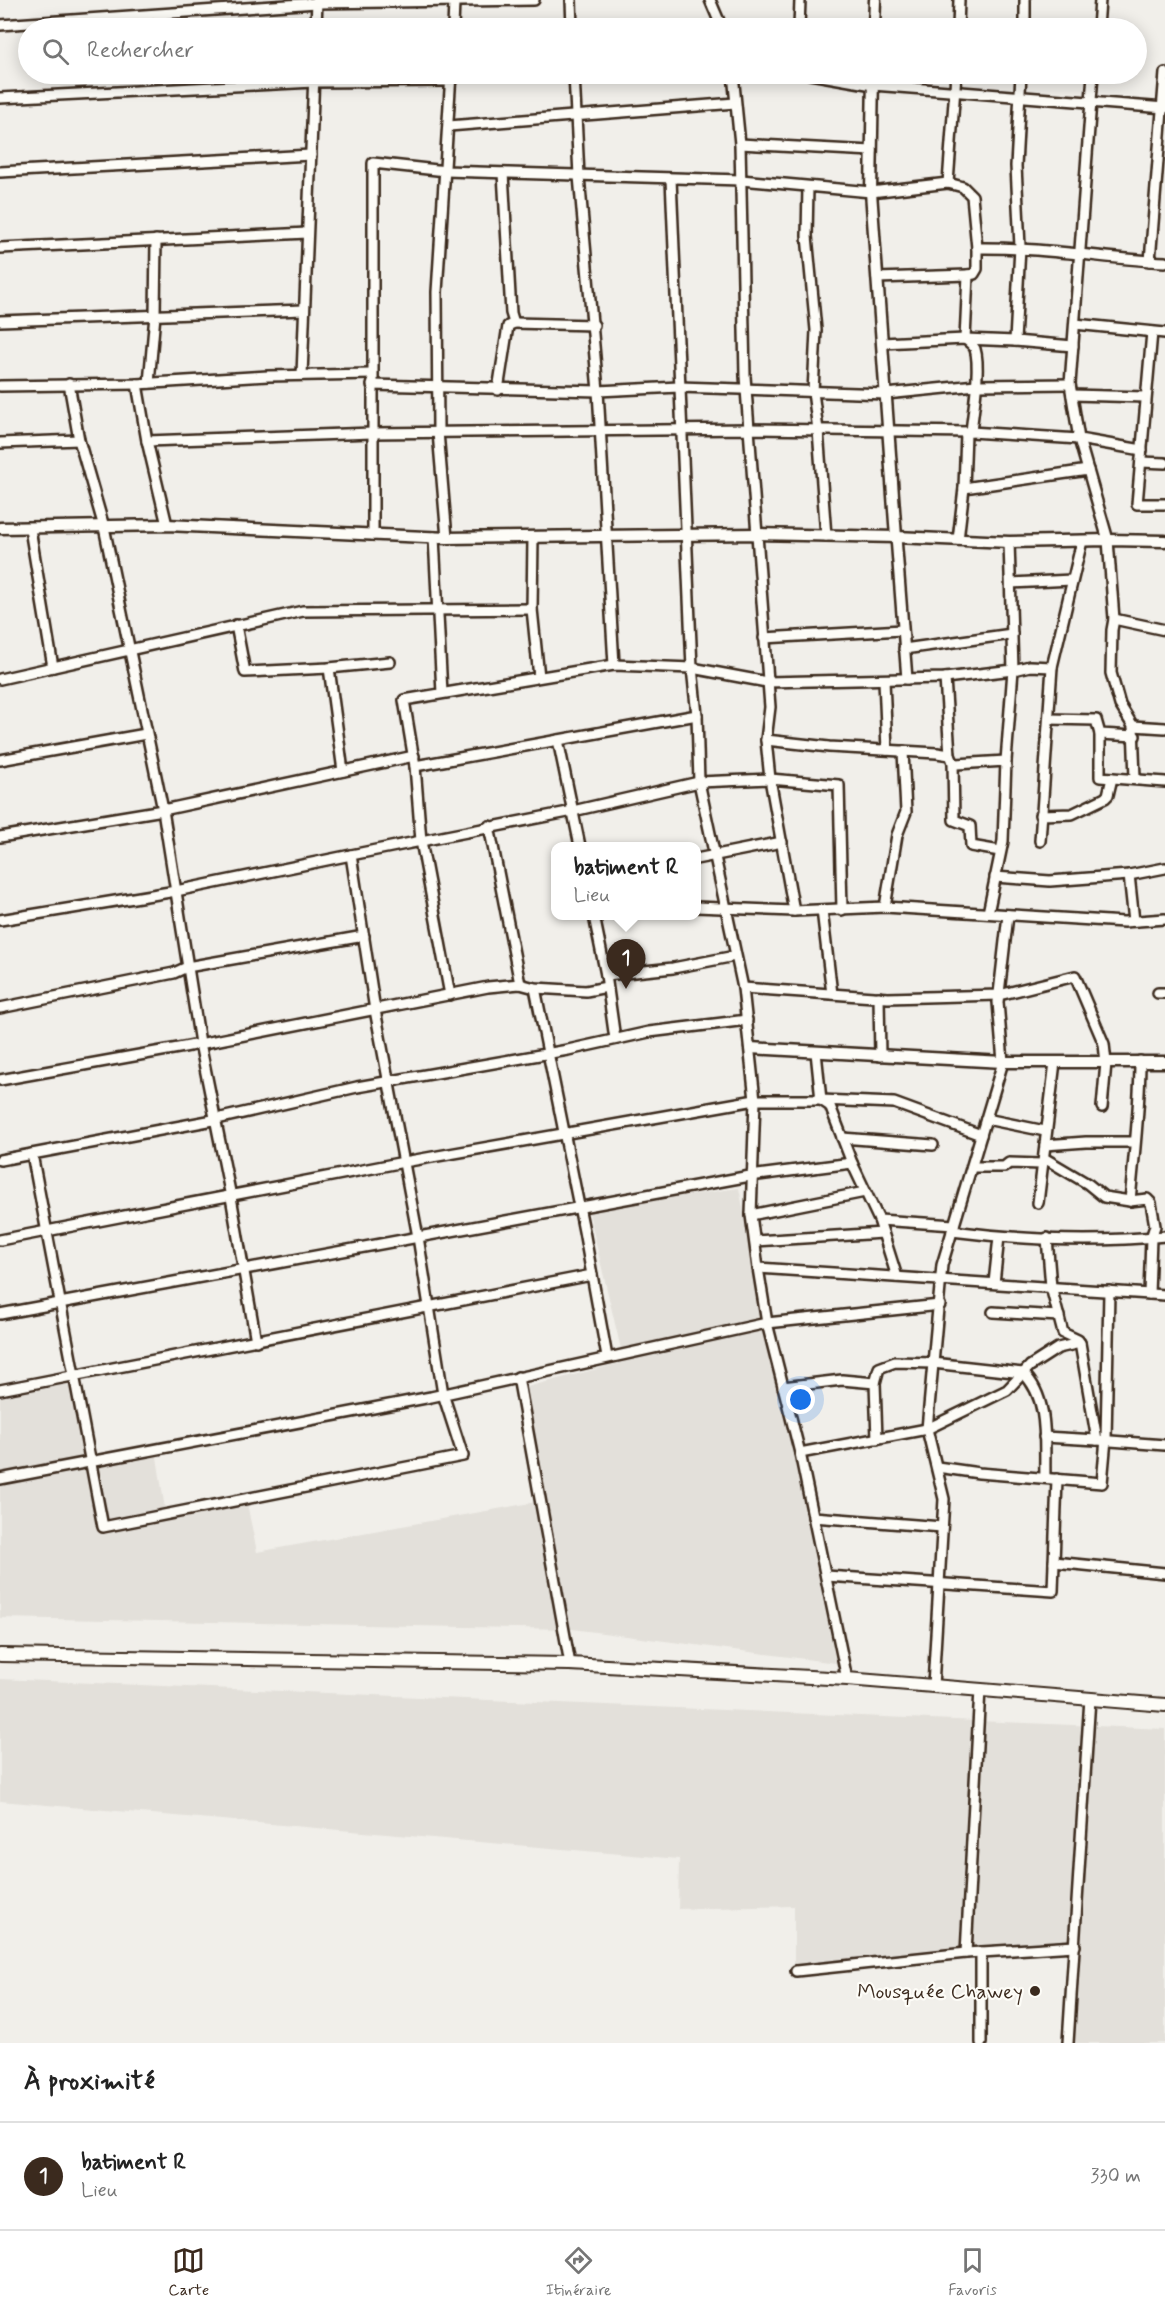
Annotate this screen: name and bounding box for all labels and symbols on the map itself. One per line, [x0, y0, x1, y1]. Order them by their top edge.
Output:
pin: 1 [606, 940, 646, 989]
your location [786, 1385, 815, 1414]
place label: Mousquée Chawey [857, 1978, 1023, 2006]
marker: Mousquée Chawey [1028, 1984, 1042, 1998]

